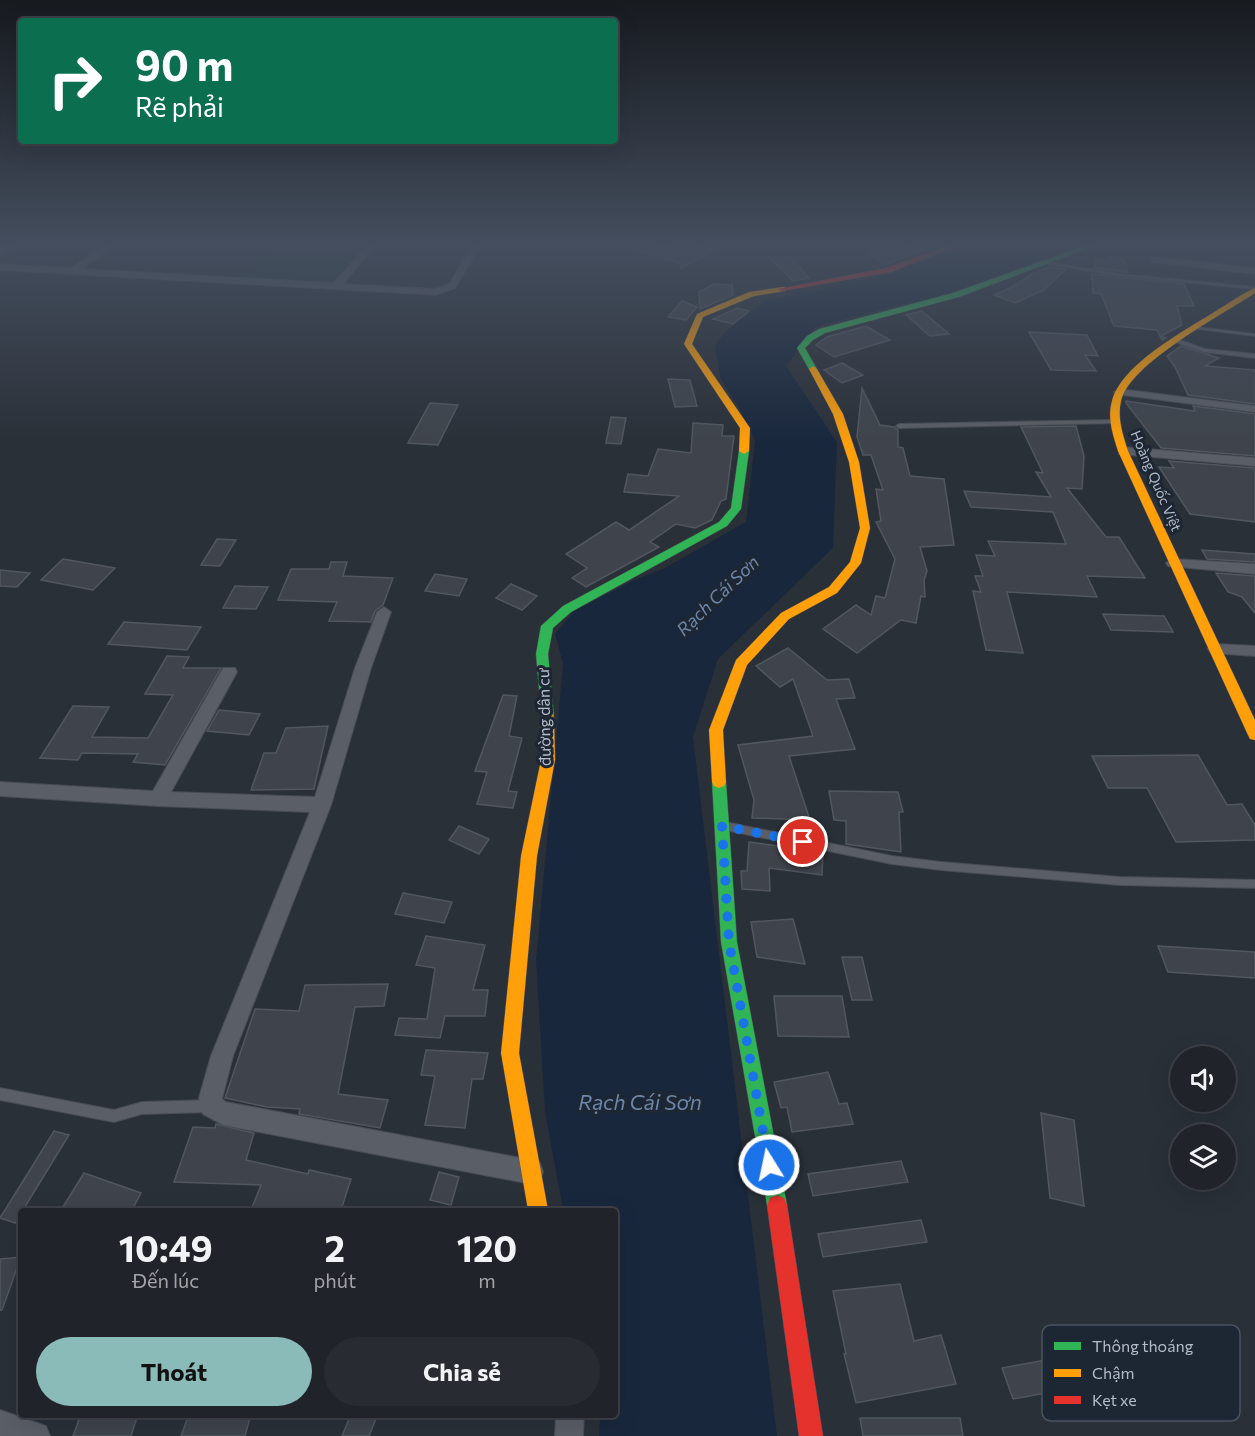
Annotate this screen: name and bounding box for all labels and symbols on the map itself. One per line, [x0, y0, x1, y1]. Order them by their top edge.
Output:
street label: Hoàng Quốc Việt [1128, 428, 1185, 534]
water label: Rạch Cái Sơn [672, 551, 763, 640]
street label: đường dân cư [533, 667, 554, 766]
pin [777, 816, 828, 867]
water label: Rạch Cái Sơn [578, 1089, 702, 1114]
position arrow [737, 1133, 801, 1197]
legend [1042, 1325, 1240, 1421]
text: Thông thoáng [1092, 1336, 1194, 1355]
text: Chậm [1092, 1363, 1134, 1382]
text: Kẹt xe [1092, 1390, 1137, 1409]

